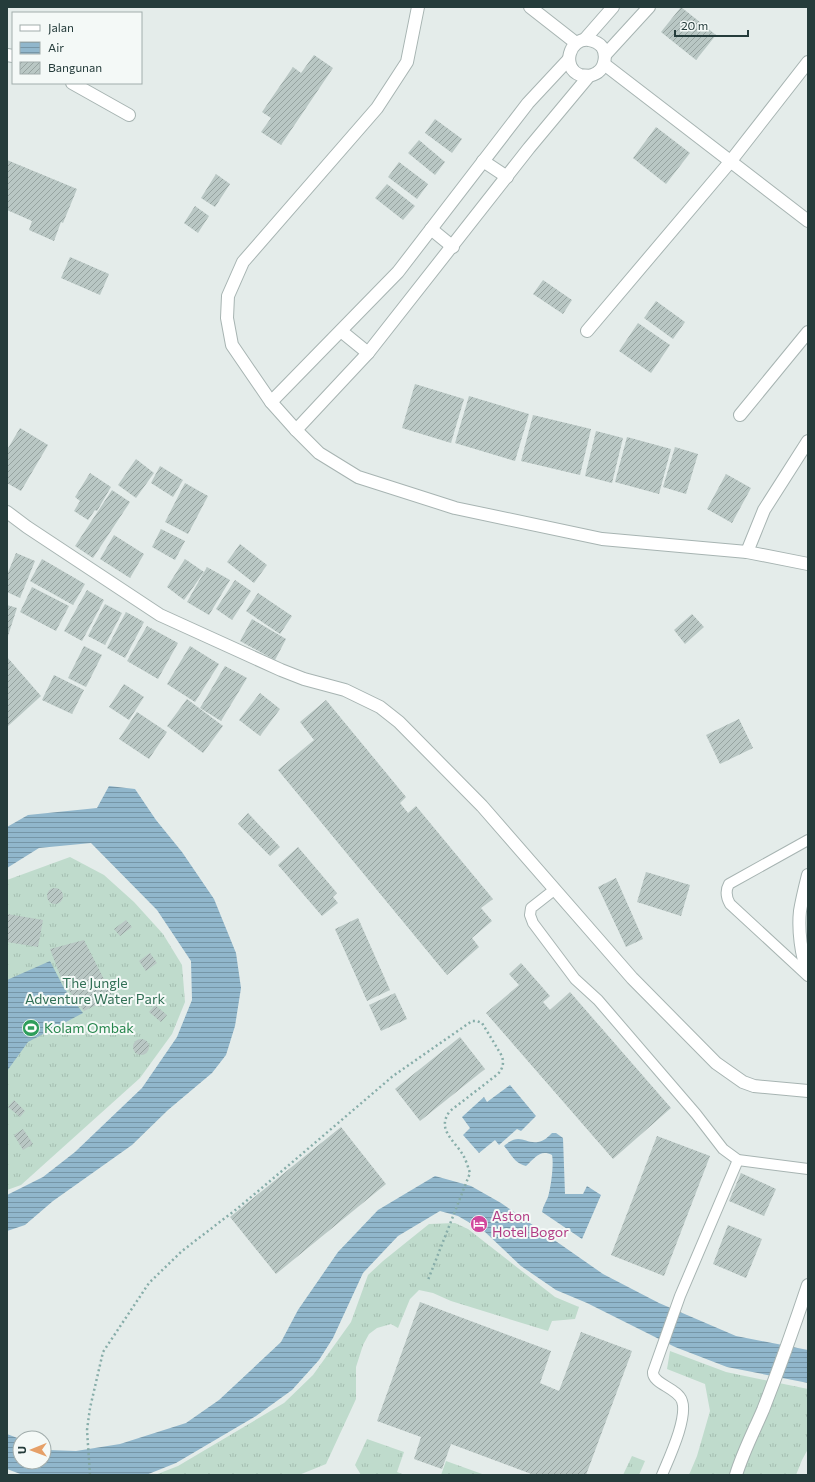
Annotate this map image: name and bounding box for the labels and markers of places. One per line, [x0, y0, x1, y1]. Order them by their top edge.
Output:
sports icon: Kolam Ombak [21, 1018, 41, 1038]
place label: Kolam Ombak [44, 1019, 134, 1036]
place label: Aston Hotel Bogor [492, 1207, 569, 1240]
hotel icon: Aston Hotel Bogor [469, 1214, 489, 1234]

